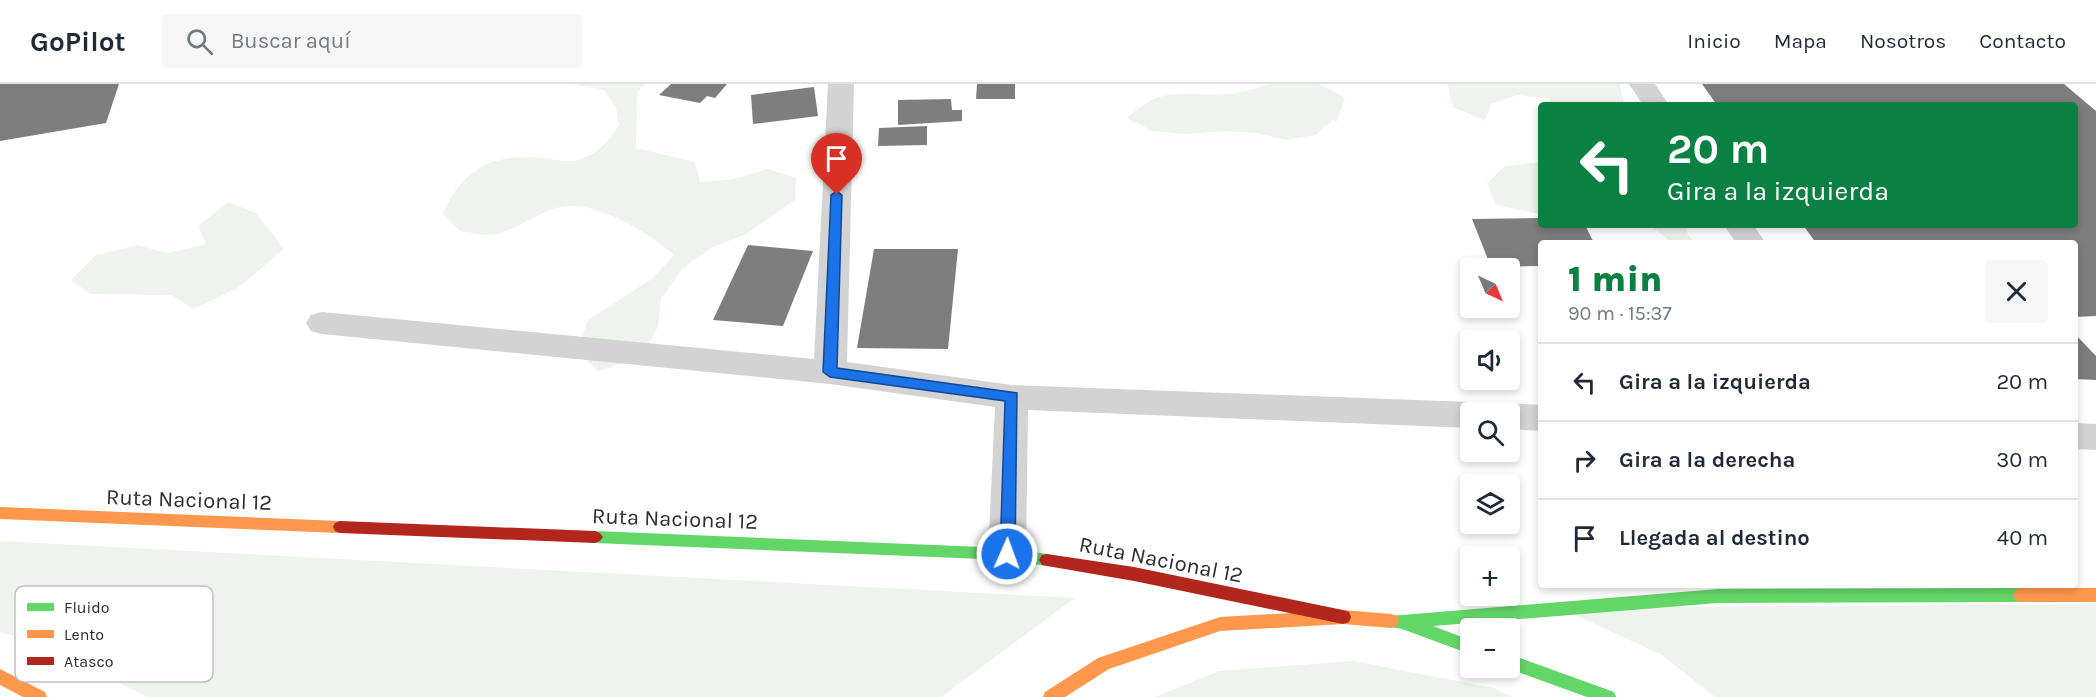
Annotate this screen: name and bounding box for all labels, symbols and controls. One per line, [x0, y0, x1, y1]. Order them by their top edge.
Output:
search box [162, 14, 582, 68]
text: GoPilot [30, 25, 126, 58]
icon: search [183, 25, 216, 58]
text: Buscar aquí [231, 28, 351, 54]
text: Inicio [1687, 29, 1741, 53]
text: Mapa [1774, 29, 1827, 53]
text: Nosotros [1860, 29, 1946, 53]
text: Contacto [1979, 29, 2066, 53]
text: 20 m [1667, 124, 1769, 174]
icon: left [1568, 126, 1646, 204]
pin [811, 133, 862, 195]
icon: arrive [820, 142, 853, 175]
text: Gira a la izquierda [1667, 175, 1889, 207]
north arrow [1460, 258, 1520, 318]
map controls [1460, 258, 1520, 678]
text: 1 min [1568, 258, 1662, 300]
button: close [1985, 260, 2048, 323]
text: 90 m · 15:37 [1568, 302, 1672, 325]
button: sound [1460, 330, 1520, 390]
icon: left [1568, 366, 1601, 399]
text: Gira a la izquierda [1619, 369, 1811, 395]
text: 20 m [1996, 369, 2048, 395]
button: search [1460, 402, 1520, 462]
icon: right [1568, 444, 1601, 477]
text: Gira a la derecha [1619, 447, 1795, 473]
text: 30 m [1996, 447, 2048, 473]
button: layers [1460, 474, 1520, 534]
street label: Ruta Nacional 12 [105, 484, 273, 516]
street label: Ruta Nacional 12 [591, 503, 759, 535]
position arrow [975, 522, 1039, 586]
icon: arrive [1568, 522, 1601, 555]
text: Llegada al destino [1619, 525, 1810, 551]
text: 40 m [1997, 525, 2048, 551]
street label: Ruta Nacional 12 [1077, 531, 1245, 589]
button: + [1460, 546, 1520, 606]
legend [15, 586, 213, 682]
text: Fluido [64, 598, 110, 617]
button: − [1460, 618, 1520, 678]
text: Lento [64, 625, 104, 644]
text: Atasco [64, 652, 113, 671]

